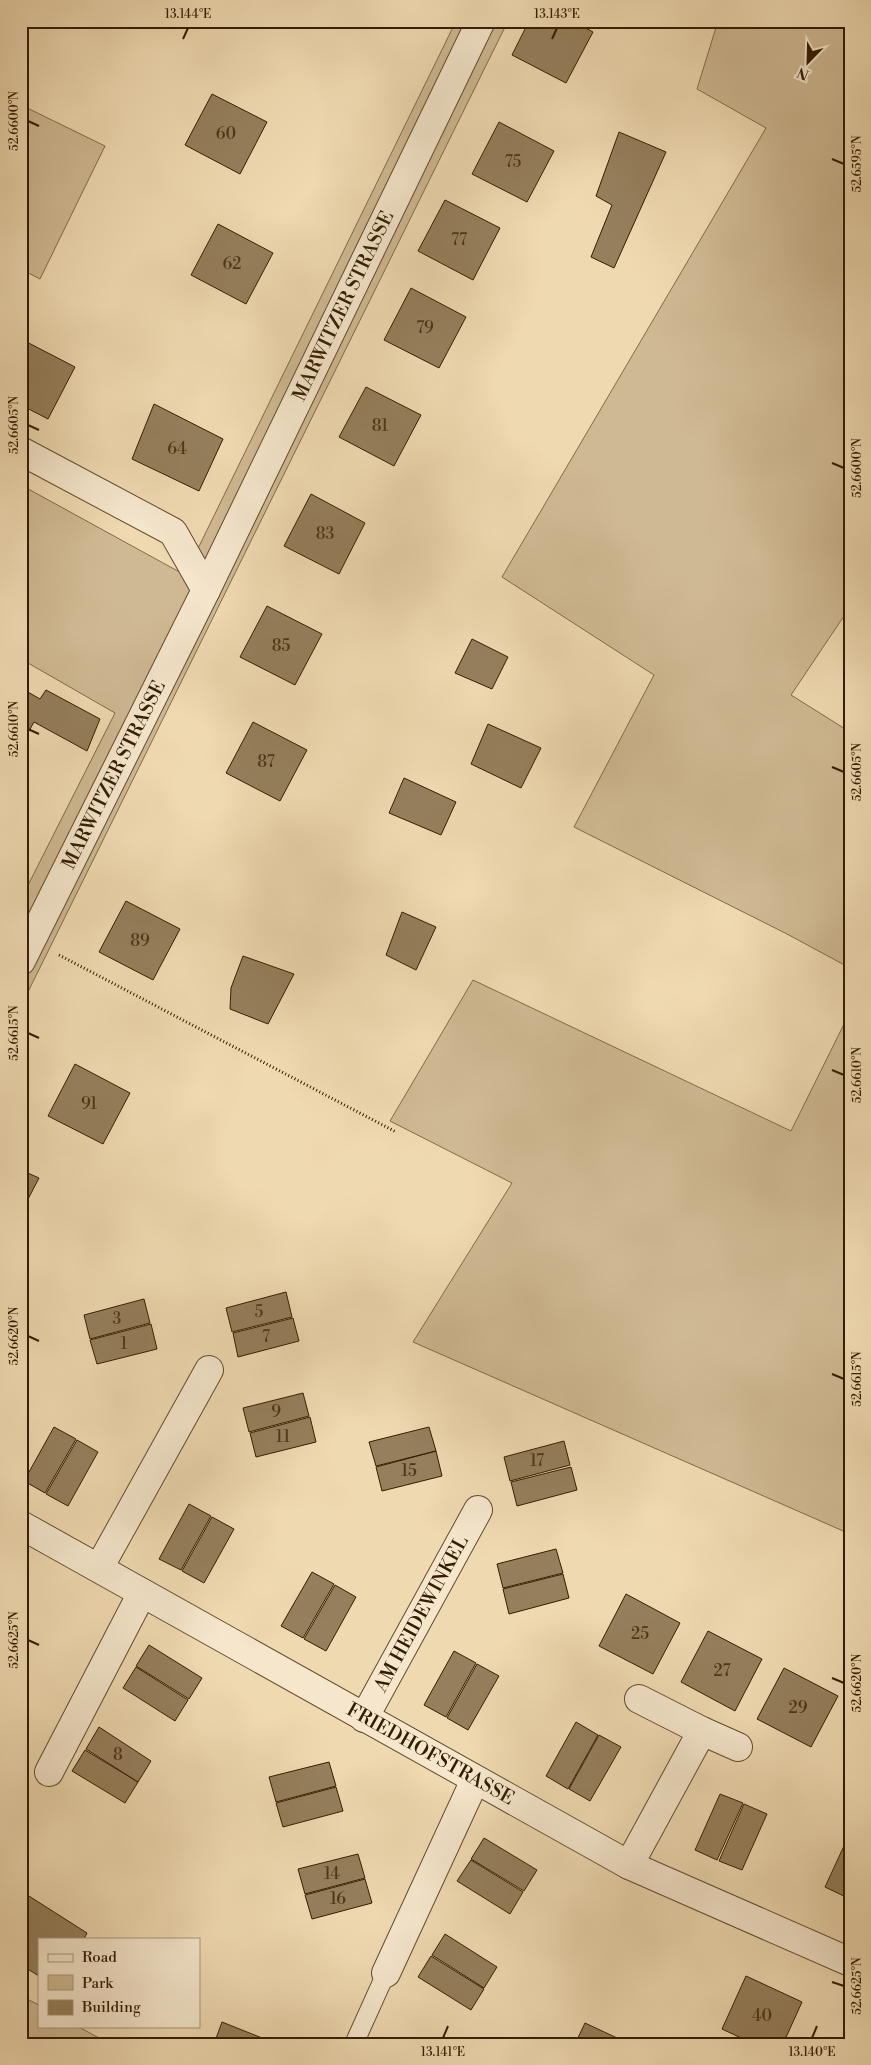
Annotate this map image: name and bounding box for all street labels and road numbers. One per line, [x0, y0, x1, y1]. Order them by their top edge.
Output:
street label: MARWITZER STRASSE [287, 207, 399, 405]
street label: MARWITZER STRASSE [57, 676, 171, 873]
street label: AM HEIDEWINKEL [368, 1531, 474, 1697]
street label: FRIEDHOFSTRASSE [342, 1697, 518, 1810]

